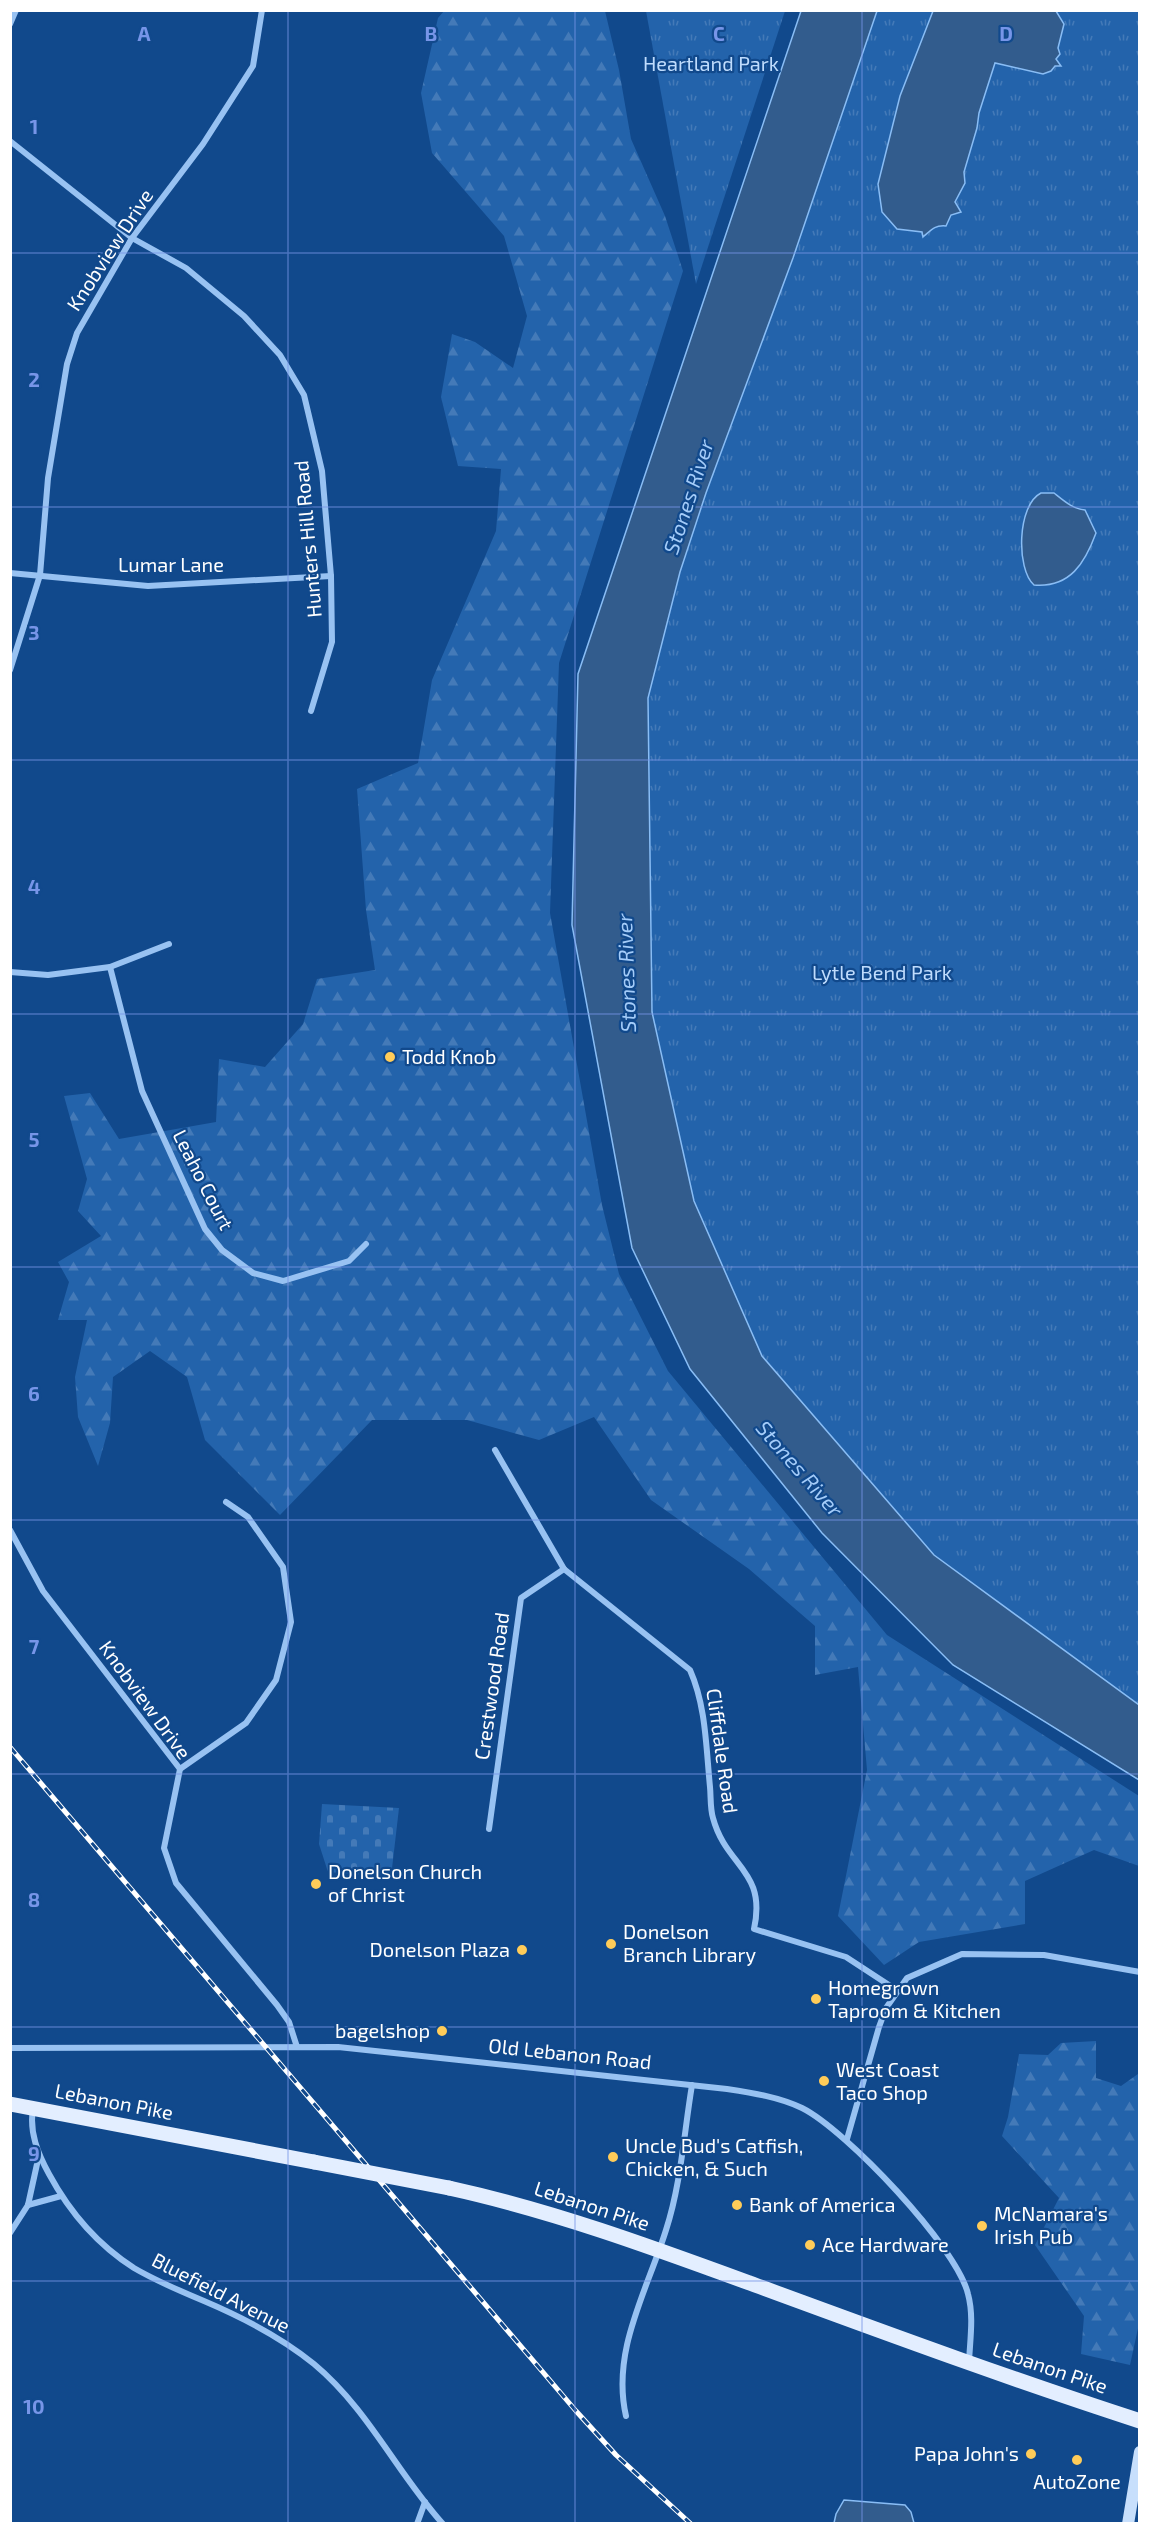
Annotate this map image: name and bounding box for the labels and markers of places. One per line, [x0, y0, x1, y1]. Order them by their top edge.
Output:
place label: Todd Knob [402, 1044, 496, 1068]
marker: Todd Knob [383, 1050, 397, 1064]
place label: Donelson Church of Christ [328, 1859, 482, 1906]
marker: Donelson Church of Christ [309, 1877, 323, 1891]
place label: Donelson Branch Library [623, 1919, 757, 1966]
place label: Donelson Plaza [370, 1937, 510, 1961]
marker: Donelson Branch Library [604, 1937, 618, 1951]
marker: Donelson Plaza [515, 1943, 529, 1957]
place label: Homegrown Taproom & Kitchen [828, 1975, 1001, 2022]
marker: Homegrown Taproom & Kitchen [809, 1992, 823, 2006]
place label: bagelshop [335, 2018, 430, 2042]
marker: bagelshop [435, 2024, 449, 2038]
place label: West Coast Taco Shop [836, 2057, 939, 2104]
marker: West Coast Taco Shop [817, 2074, 831, 2088]
place label: Uncle Bud's Catfish, Chicken, & Such [625, 2133, 803, 2180]
marker: Uncle Bud's Catfish, Chicken, & Such [606, 2150, 620, 2164]
place label: Bank of America [749, 2192, 895, 2216]
marker: Bank of America [730, 2198, 744, 2212]
place label: McNamara's Irish Pub [994, 2201, 1108, 2248]
marker: McNamara's Irish Pub [975, 2219, 989, 2233]
place label: Ace Hardware [822, 2232, 949, 2256]
marker: Ace Hardware [803, 2238, 817, 2252]
place label: Papa John's [914, 2441, 1019, 2465]
marker: Papa John's [1024, 2447, 1038, 2461]
marker: AutoZone [1070, 2453, 1084, 2467]
place label: AutoZone [1033, 2469, 1121, 2493]

